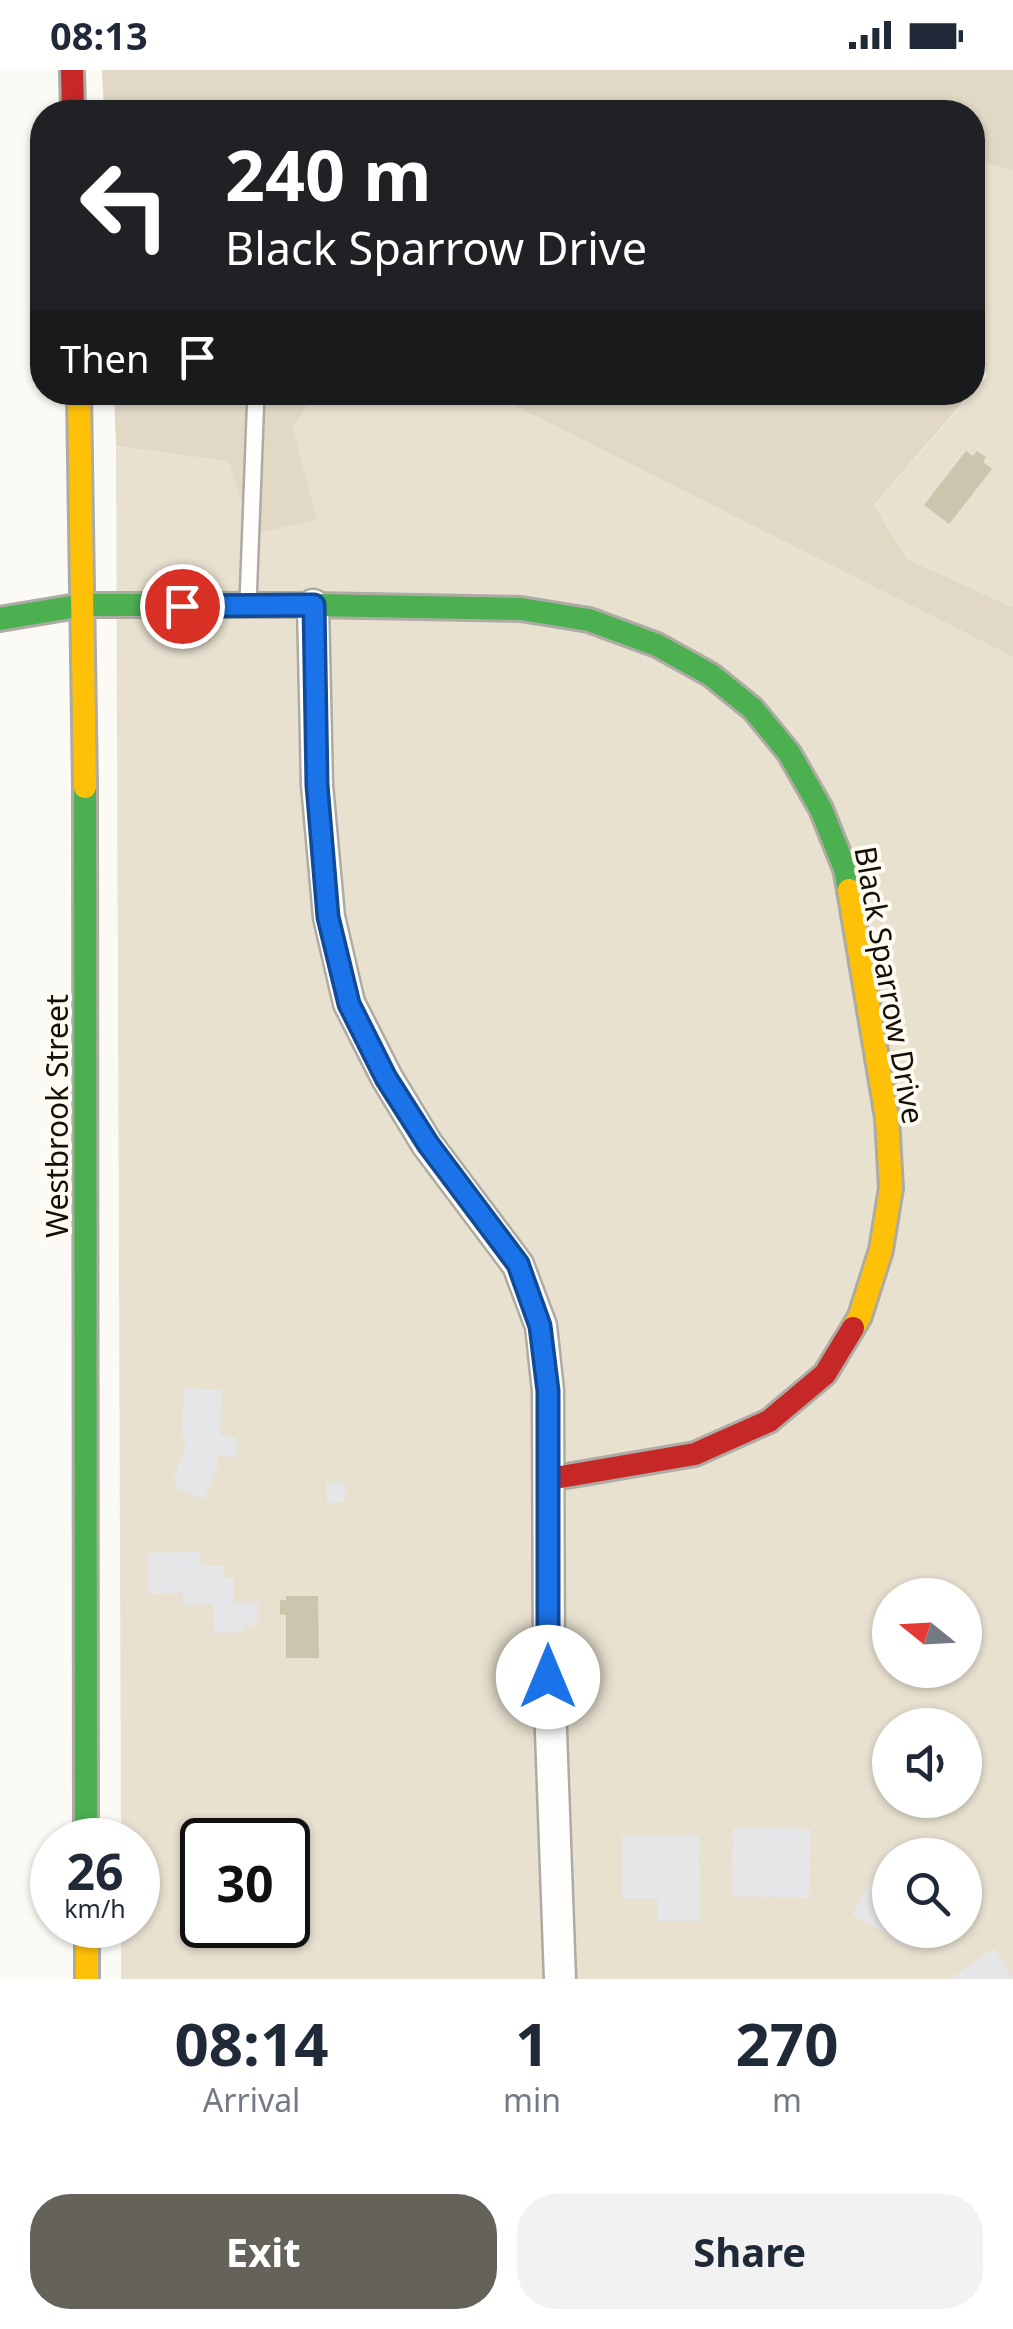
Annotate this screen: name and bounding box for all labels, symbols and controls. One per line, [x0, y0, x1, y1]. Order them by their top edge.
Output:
text: 08:13 [50, 9, 148, 61]
text: 240 m [225, 126, 432, 222]
icon: left [60, 140, 190, 270]
text: Black Sparrow Drive [225, 217, 647, 278]
icon: arrive [170, 330, 225, 385]
text: Then [60, 332, 150, 384]
pin [140, 564, 225, 649]
icon: arrive [155, 579, 210, 634]
street label: Black Sparrow Drive [845, 843, 935, 1127]
street label: Westbrook Street [36, 994, 77, 1238]
north arrow [872, 1578, 982, 1688]
map controls [872, 1578, 982, 1948]
position arrow [496, 1625, 600, 1729]
button: sound [872, 1708, 982, 1818]
speed limit sign: 30 [180, 1818, 310, 1948]
text: 26 [66, 1837, 124, 1905]
button: search [872, 1838, 982, 1948]
text: km/h [64, 1891, 126, 1925]
text: 08:14 [174, 2002, 329, 2084]
text: 1 [515, 2002, 549, 2084]
text: 270 [736, 2002, 839, 2084]
text: Arrival [203, 2078, 300, 2121]
text: min [503, 2078, 561, 2121]
text: m [772, 2078, 802, 2121]
button: Exit [30, 2194, 497, 2309]
button: Share [517, 2194, 983, 2309]

